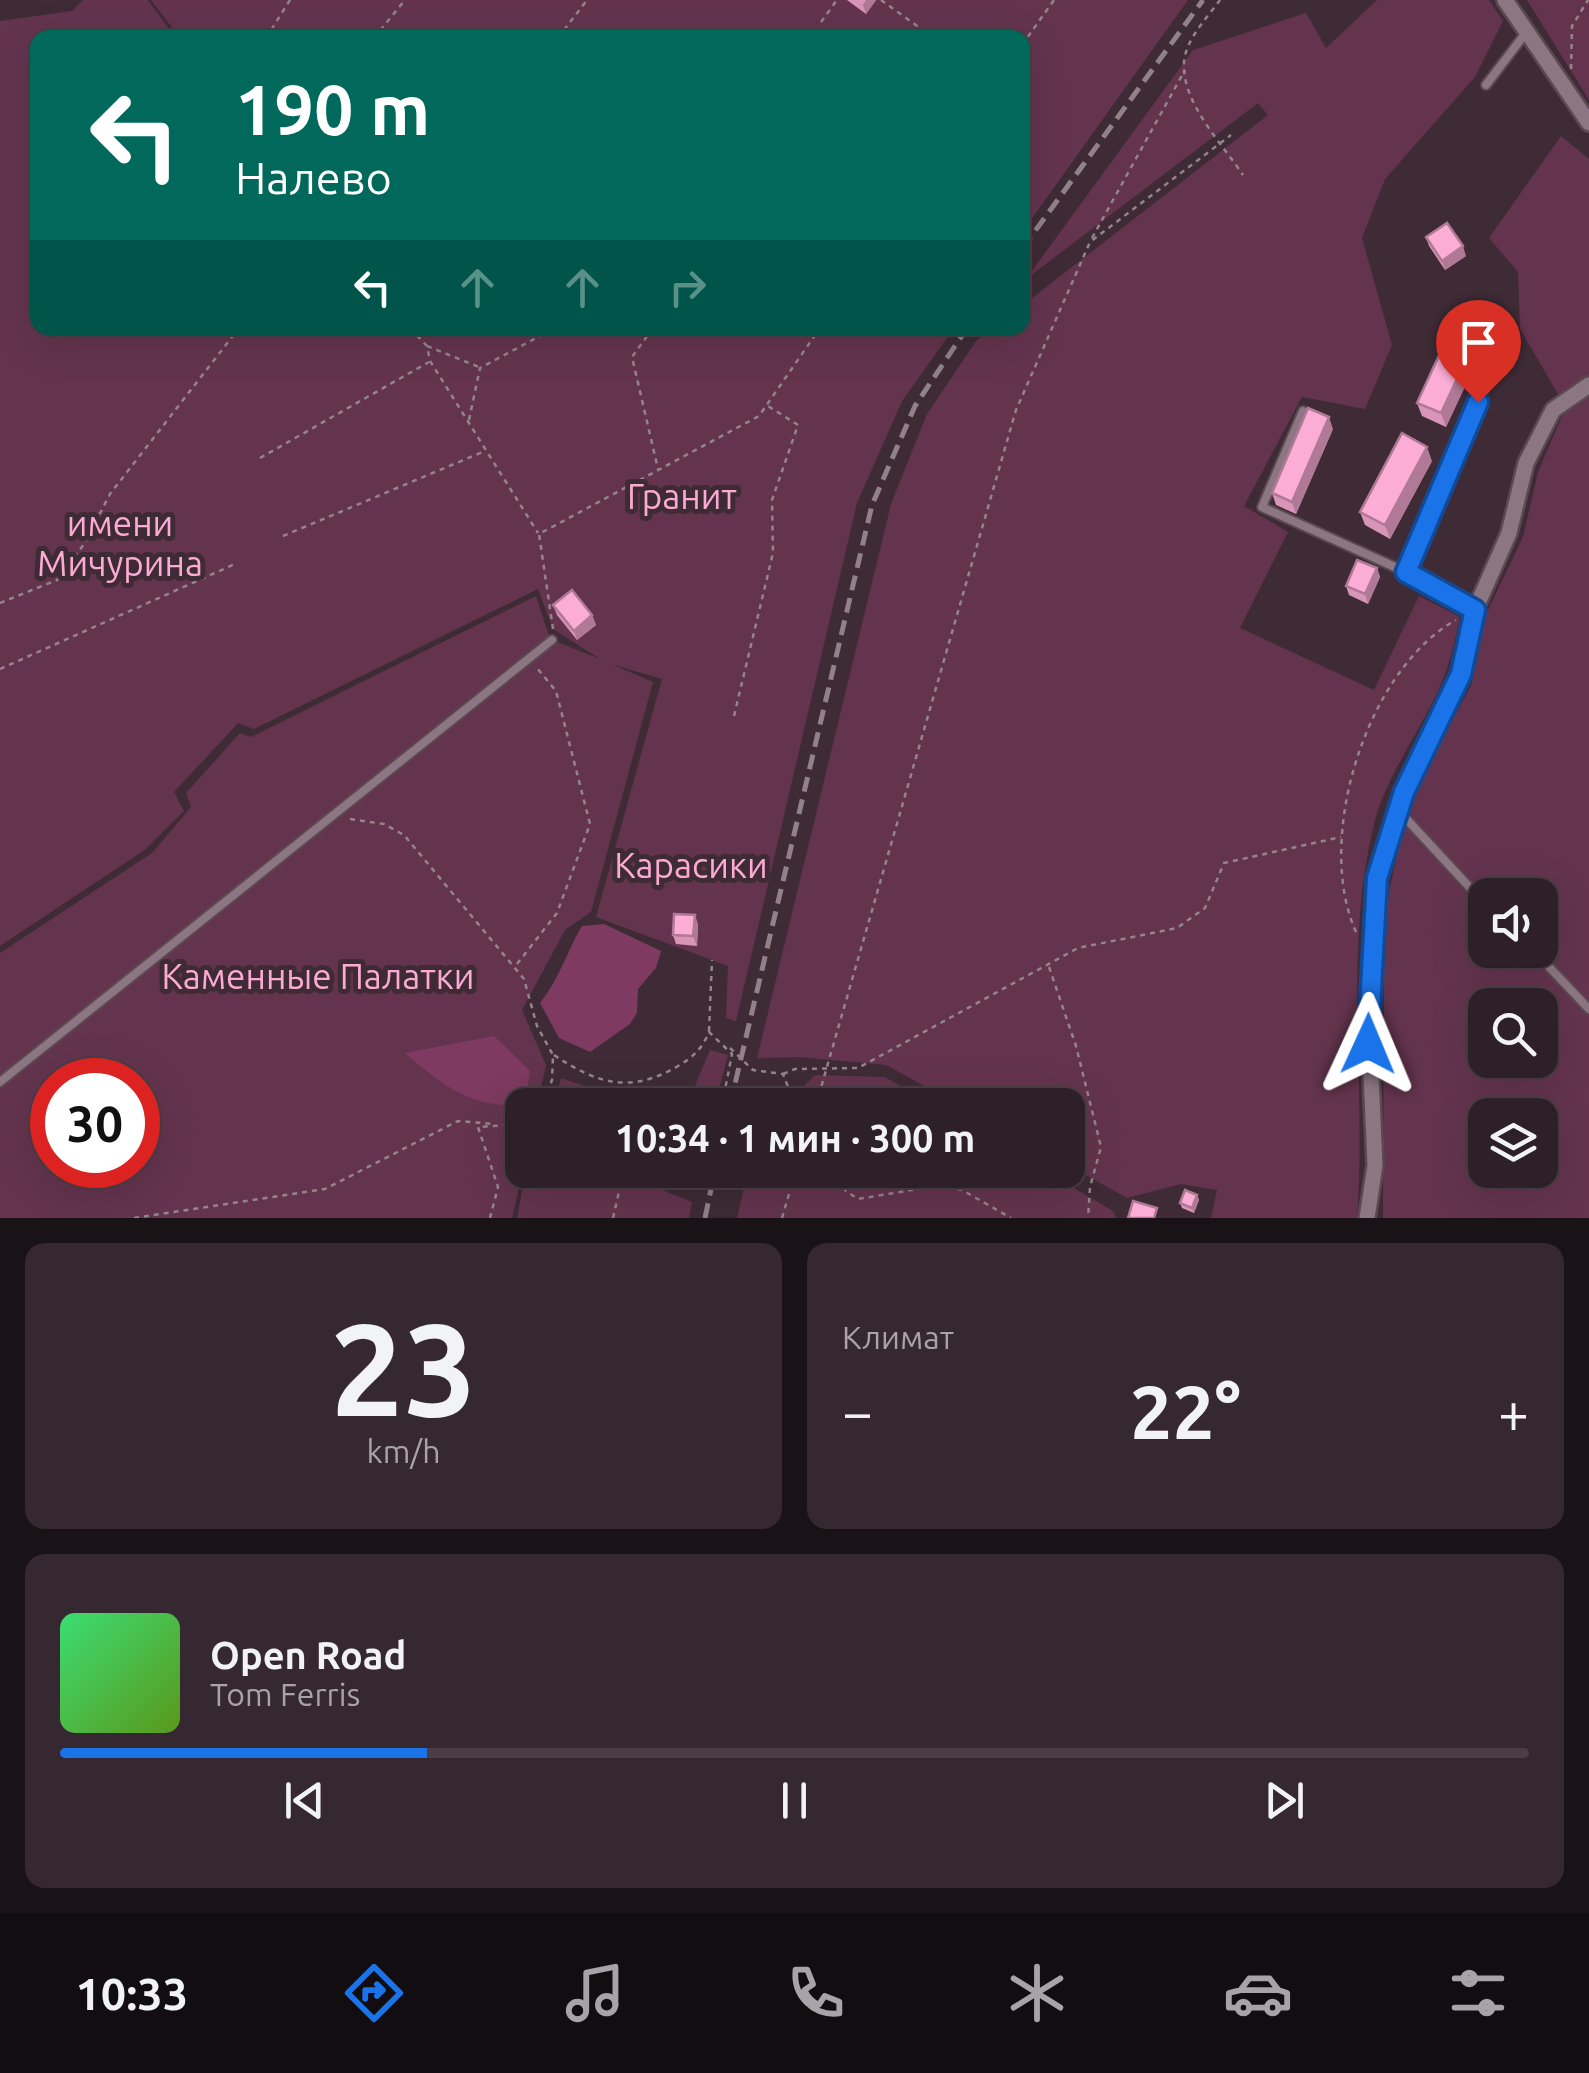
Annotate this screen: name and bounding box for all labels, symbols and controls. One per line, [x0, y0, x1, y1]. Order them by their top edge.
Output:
icon: left [70, 70, 200, 200]
text: 190 m [235, 70, 430, 148]
text: Налево [235, 152, 392, 203]
icon: left [345, 260, 400, 315]
icon: ahead [450, 260, 505, 315]
icon: ahead [555, 260, 610, 315]
icon: right [660, 260, 715, 315]
pin [1436, 300, 1521, 403]
icon: arrive [1451, 315, 1506, 370]
park label: Гранит [627, 476, 737, 516]
park label: имени Мичурина [37, 503, 203, 583]
park label: Карасики [614, 845, 768, 885]
map controls [1468, 878, 1558, 1188]
button: sound [1468, 878, 1558, 968]
park label: Каменные Палатки [161, 956, 475, 996]
button: search [1468, 988, 1558, 1078]
position arrow [1316, 992, 1420, 1096]
speed limit sign: 30 [30, 1058, 160, 1188]
button: layers [1468, 1098, 1558, 1188]
text: 10:34 · 1 мин · 300 m [615, 1117, 975, 1159]
text: 23 [330, 1295, 477, 1441]
text: Климат [842, 1319, 954, 1355]
text: 22° [1130, 1369, 1241, 1453]
text: − [842, 1381, 873, 1442]
text: + [1498, 1381, 1529, 1442]
text: km/h [367, 1433, 440, 1469]
text: Open Road [210, 1634, 406, 1676]
text: Tom Ferris [210, 1676, 360, 1712]
icon: previous [277, 1773, 332, 1828]
icon: pause [767, 1773, 822, 1828]
icon: next [1257, 1773, 1312, 1828]
icon: directions [339, 1958, 409, 2028]
icon: music [560, 1958, 630, 2028]
icon: phone [781, 1958, 851, 2028]
icon: climate [1002, 1958, 1072, 2028]
icon: car [1223, 1958, 1293, 2028]
icon: filters [1443, 1958, 1513, 2028]
text: 10:33 [75, 1968, 188, 2019]

